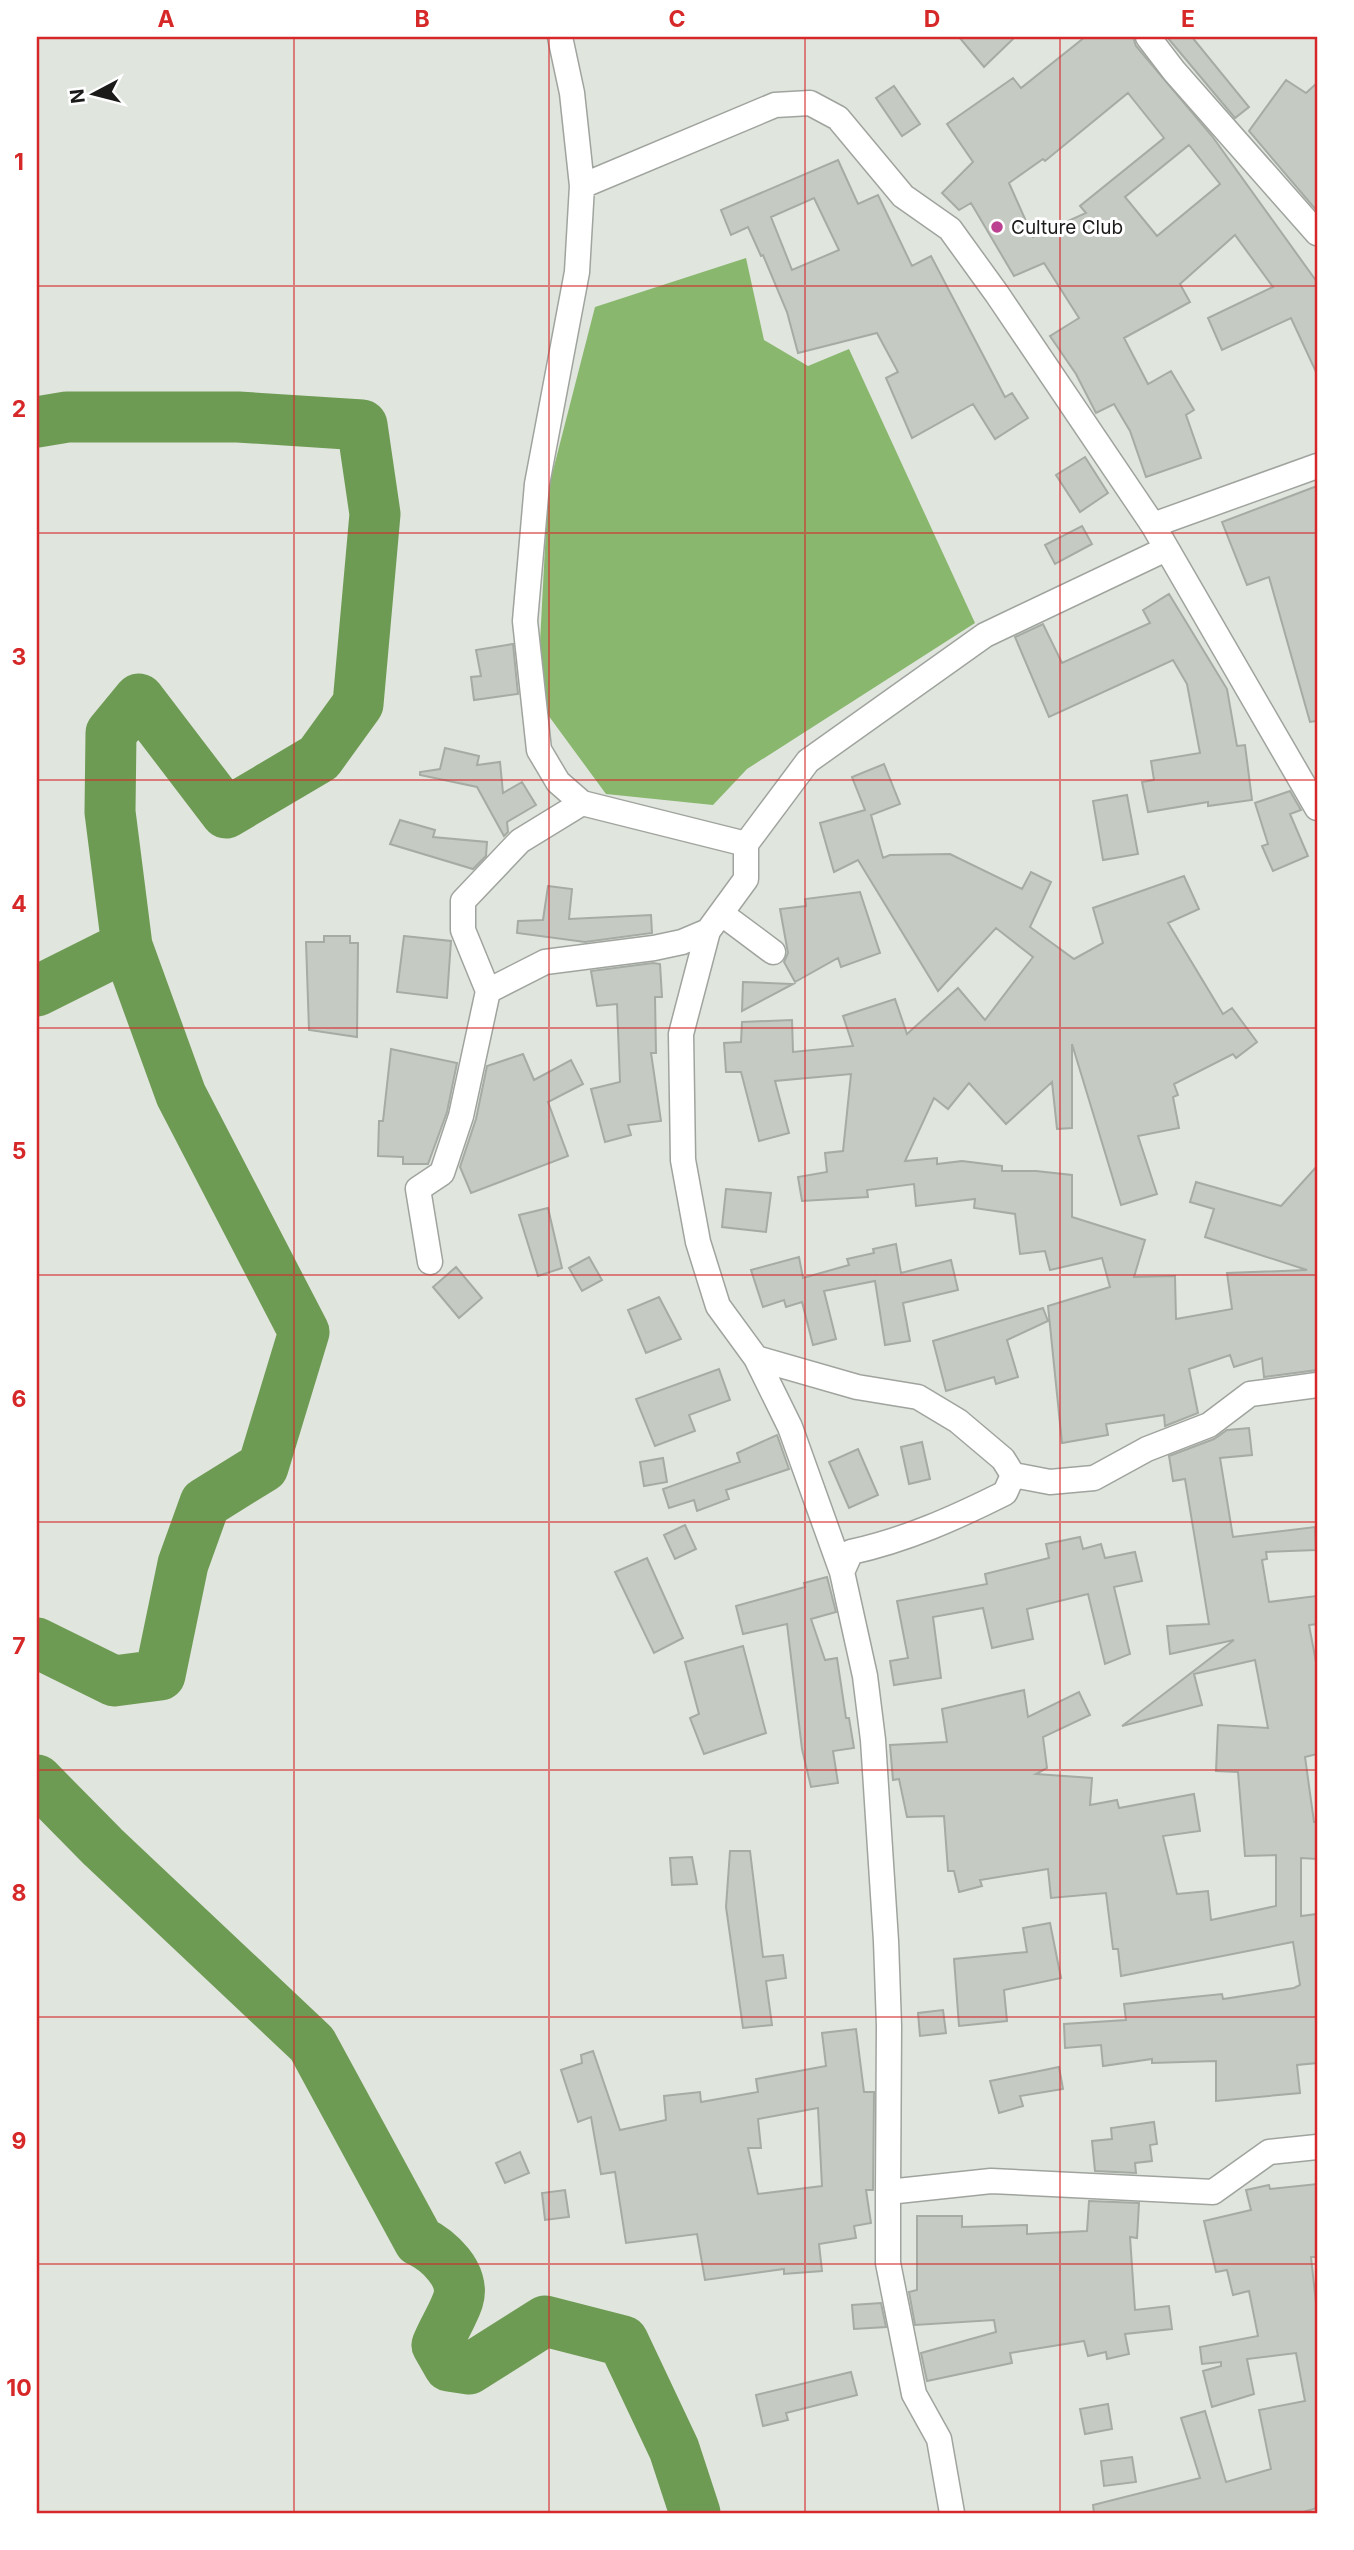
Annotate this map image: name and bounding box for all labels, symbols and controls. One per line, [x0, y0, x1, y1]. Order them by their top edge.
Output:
text: A [157, 5, 175, 33]
text: B [414, 5, 430, 33]
text: C [668, 5, 686, 33]
text: D [924, 5, 940, 33]
text: E [1181, 5, 1195, 33]
north arrow [60, 60, 130, 130]
text: N [65, 87, 90, 105]
text: 1 [14, 148, 24, 176]
place label: Culture Club [1011, 216, 1123, 239]
marker: Culture Club [989, 219, 1005, 235]
text: 2 [12, 395, 26, 423]
text: 3 [12, 643, 26, 671]
text: 4 [11, 890, 27, 918]
text: 5 [12, 1137, 26, 1165]
text: 6 [12, 1385, 26, 1413]
text: 7 [12, 1632, 26, 1660]
text: 8 [12, 1879, 26, 1907]
text: 9 [12, 2127, 26, 2155]
text: 10 [6, 2374, 32, 2402]

